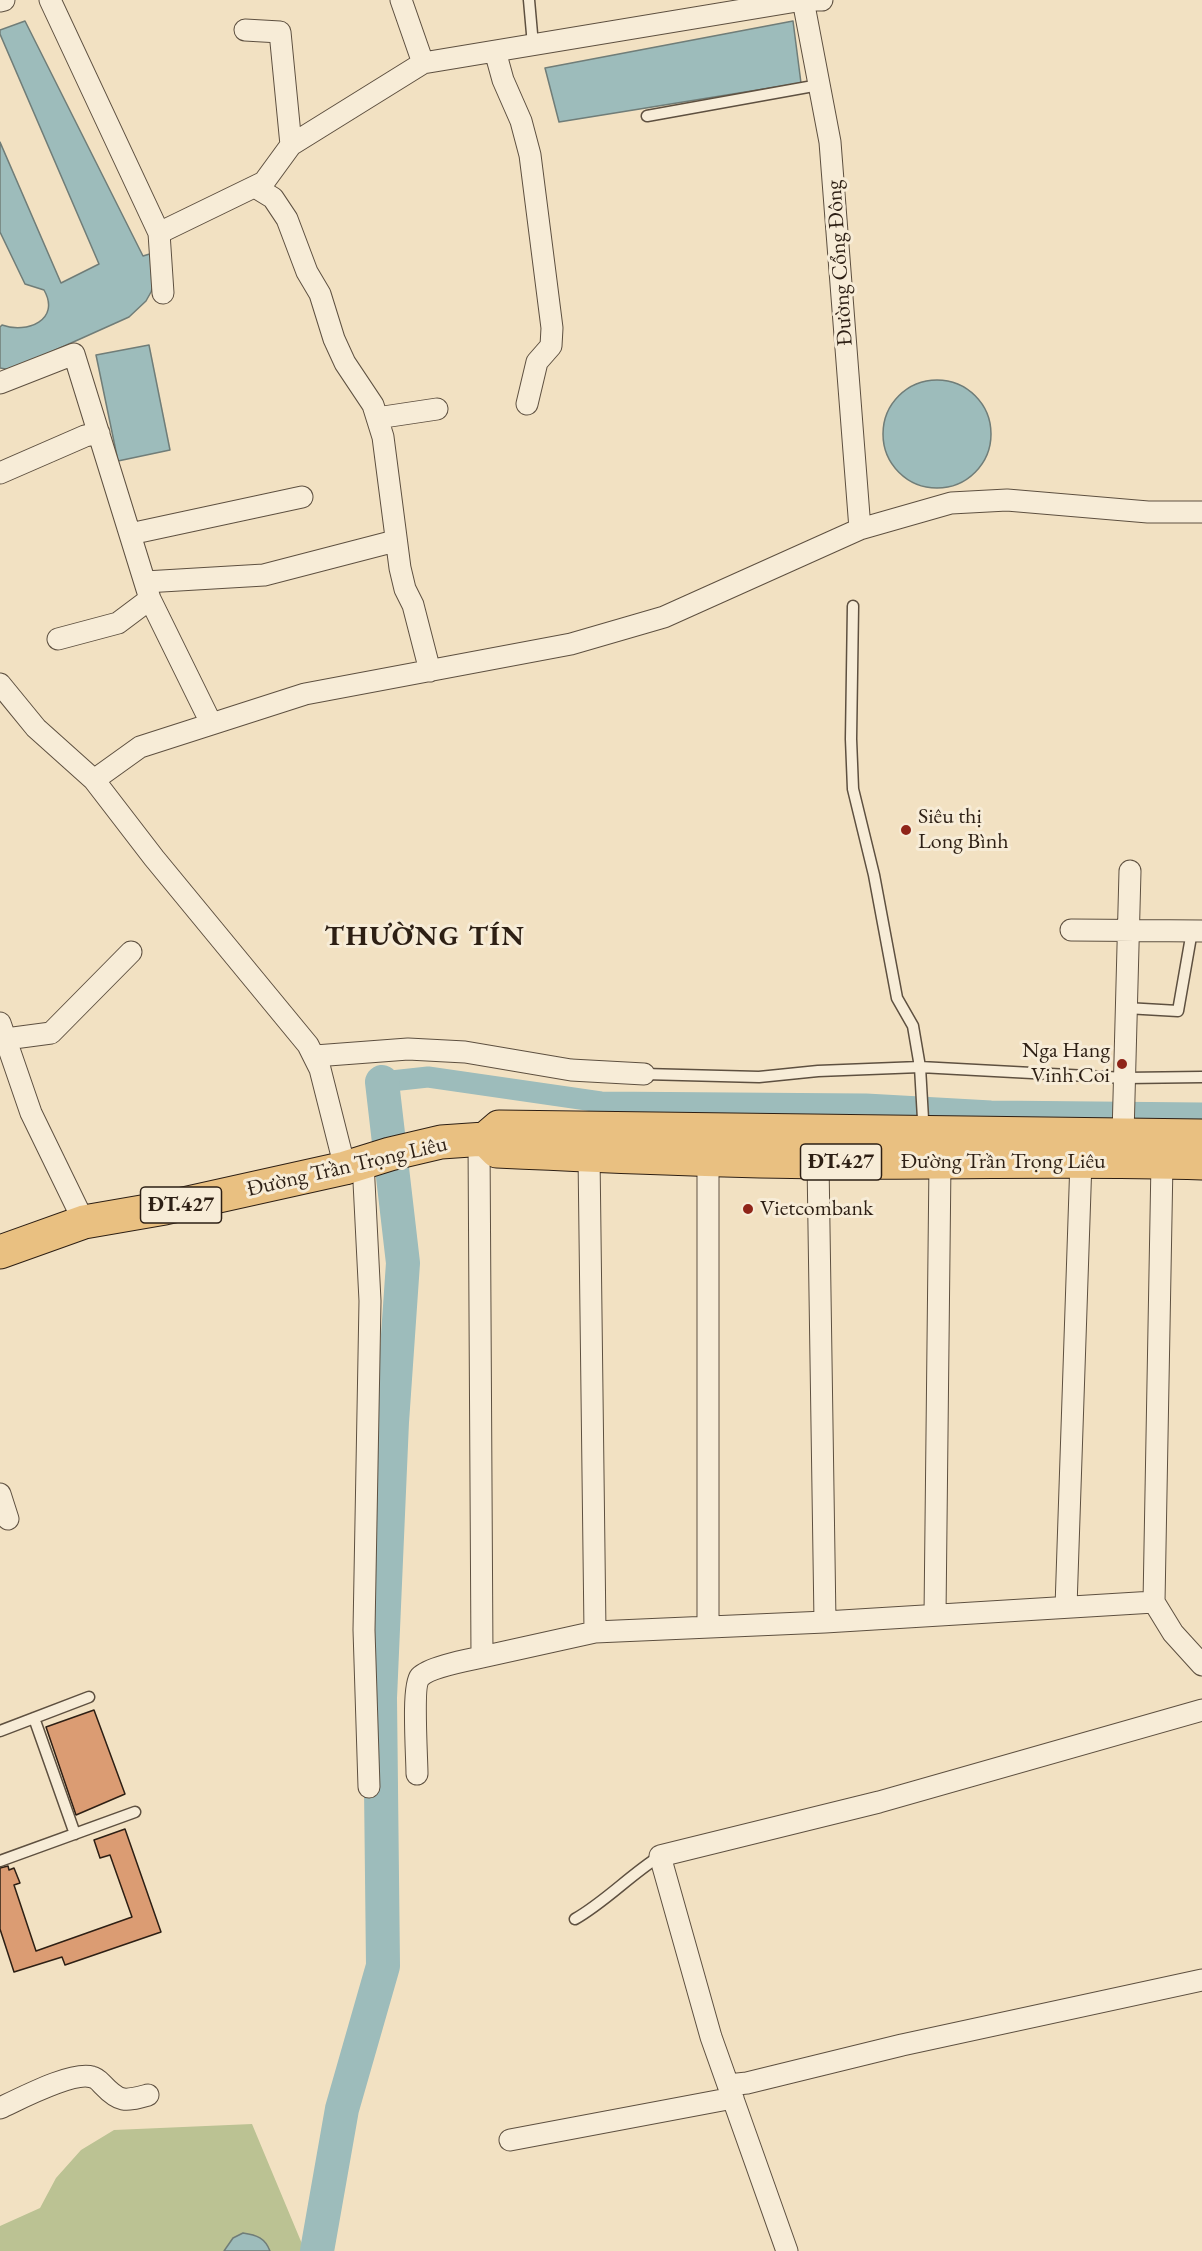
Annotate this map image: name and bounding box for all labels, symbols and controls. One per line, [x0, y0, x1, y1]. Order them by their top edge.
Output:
street label: Đường Cổng Đông [821, 179, 859, 347]
place label: Siêu thị Long Bình [918, 804, 1009, 855]
marker: Siêu thị Long Bình [899, 823, 913, 837]
district label: THƯỜNG TÍN [325, 920, 525, 954]
place label: Nga Hang Vinh Coi [1022, 1038, 1110, 1090]
marker: Nga Hang Vinh Coi [1115, 1057, 1129, 1071]
street label: Đường Trần Trọng Liêu [244, 1131, 450, 1203]
road number: ĐT.427 [800, 1144, 882, 1180]
street label: Đường Trần Trọng Liêu [900, 1149, 1106, 1175]
road number: ĐT.427 [140, 1187, 222, 1223]
place label: Vietcombank [760, 1196, 873, 1222]
marker: Vietcombank [741, 1202, 755, 1216]

